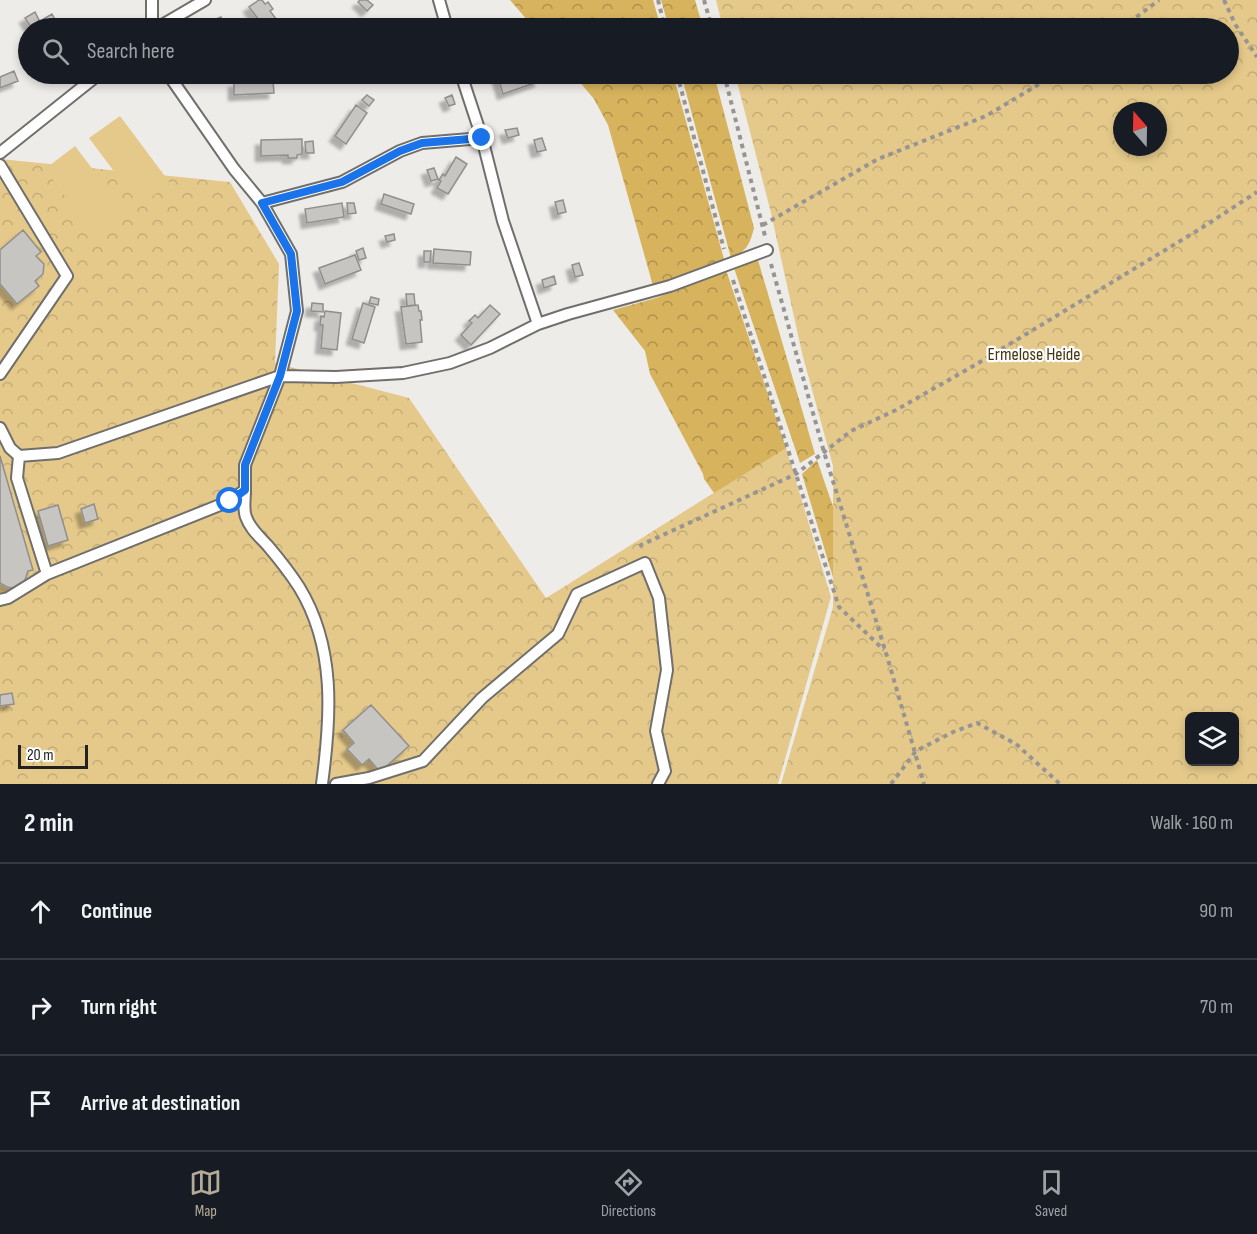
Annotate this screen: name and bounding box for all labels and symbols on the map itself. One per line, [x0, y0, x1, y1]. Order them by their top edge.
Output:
north arrow [1113, 102, 1167, 156]
route end [468, 124, 494, 150]
park label: Ermelose Heide [987, 344, 1081, 365]
route start [216, 487, 242, 513]
scale bar [18, 742, 88, 770]

